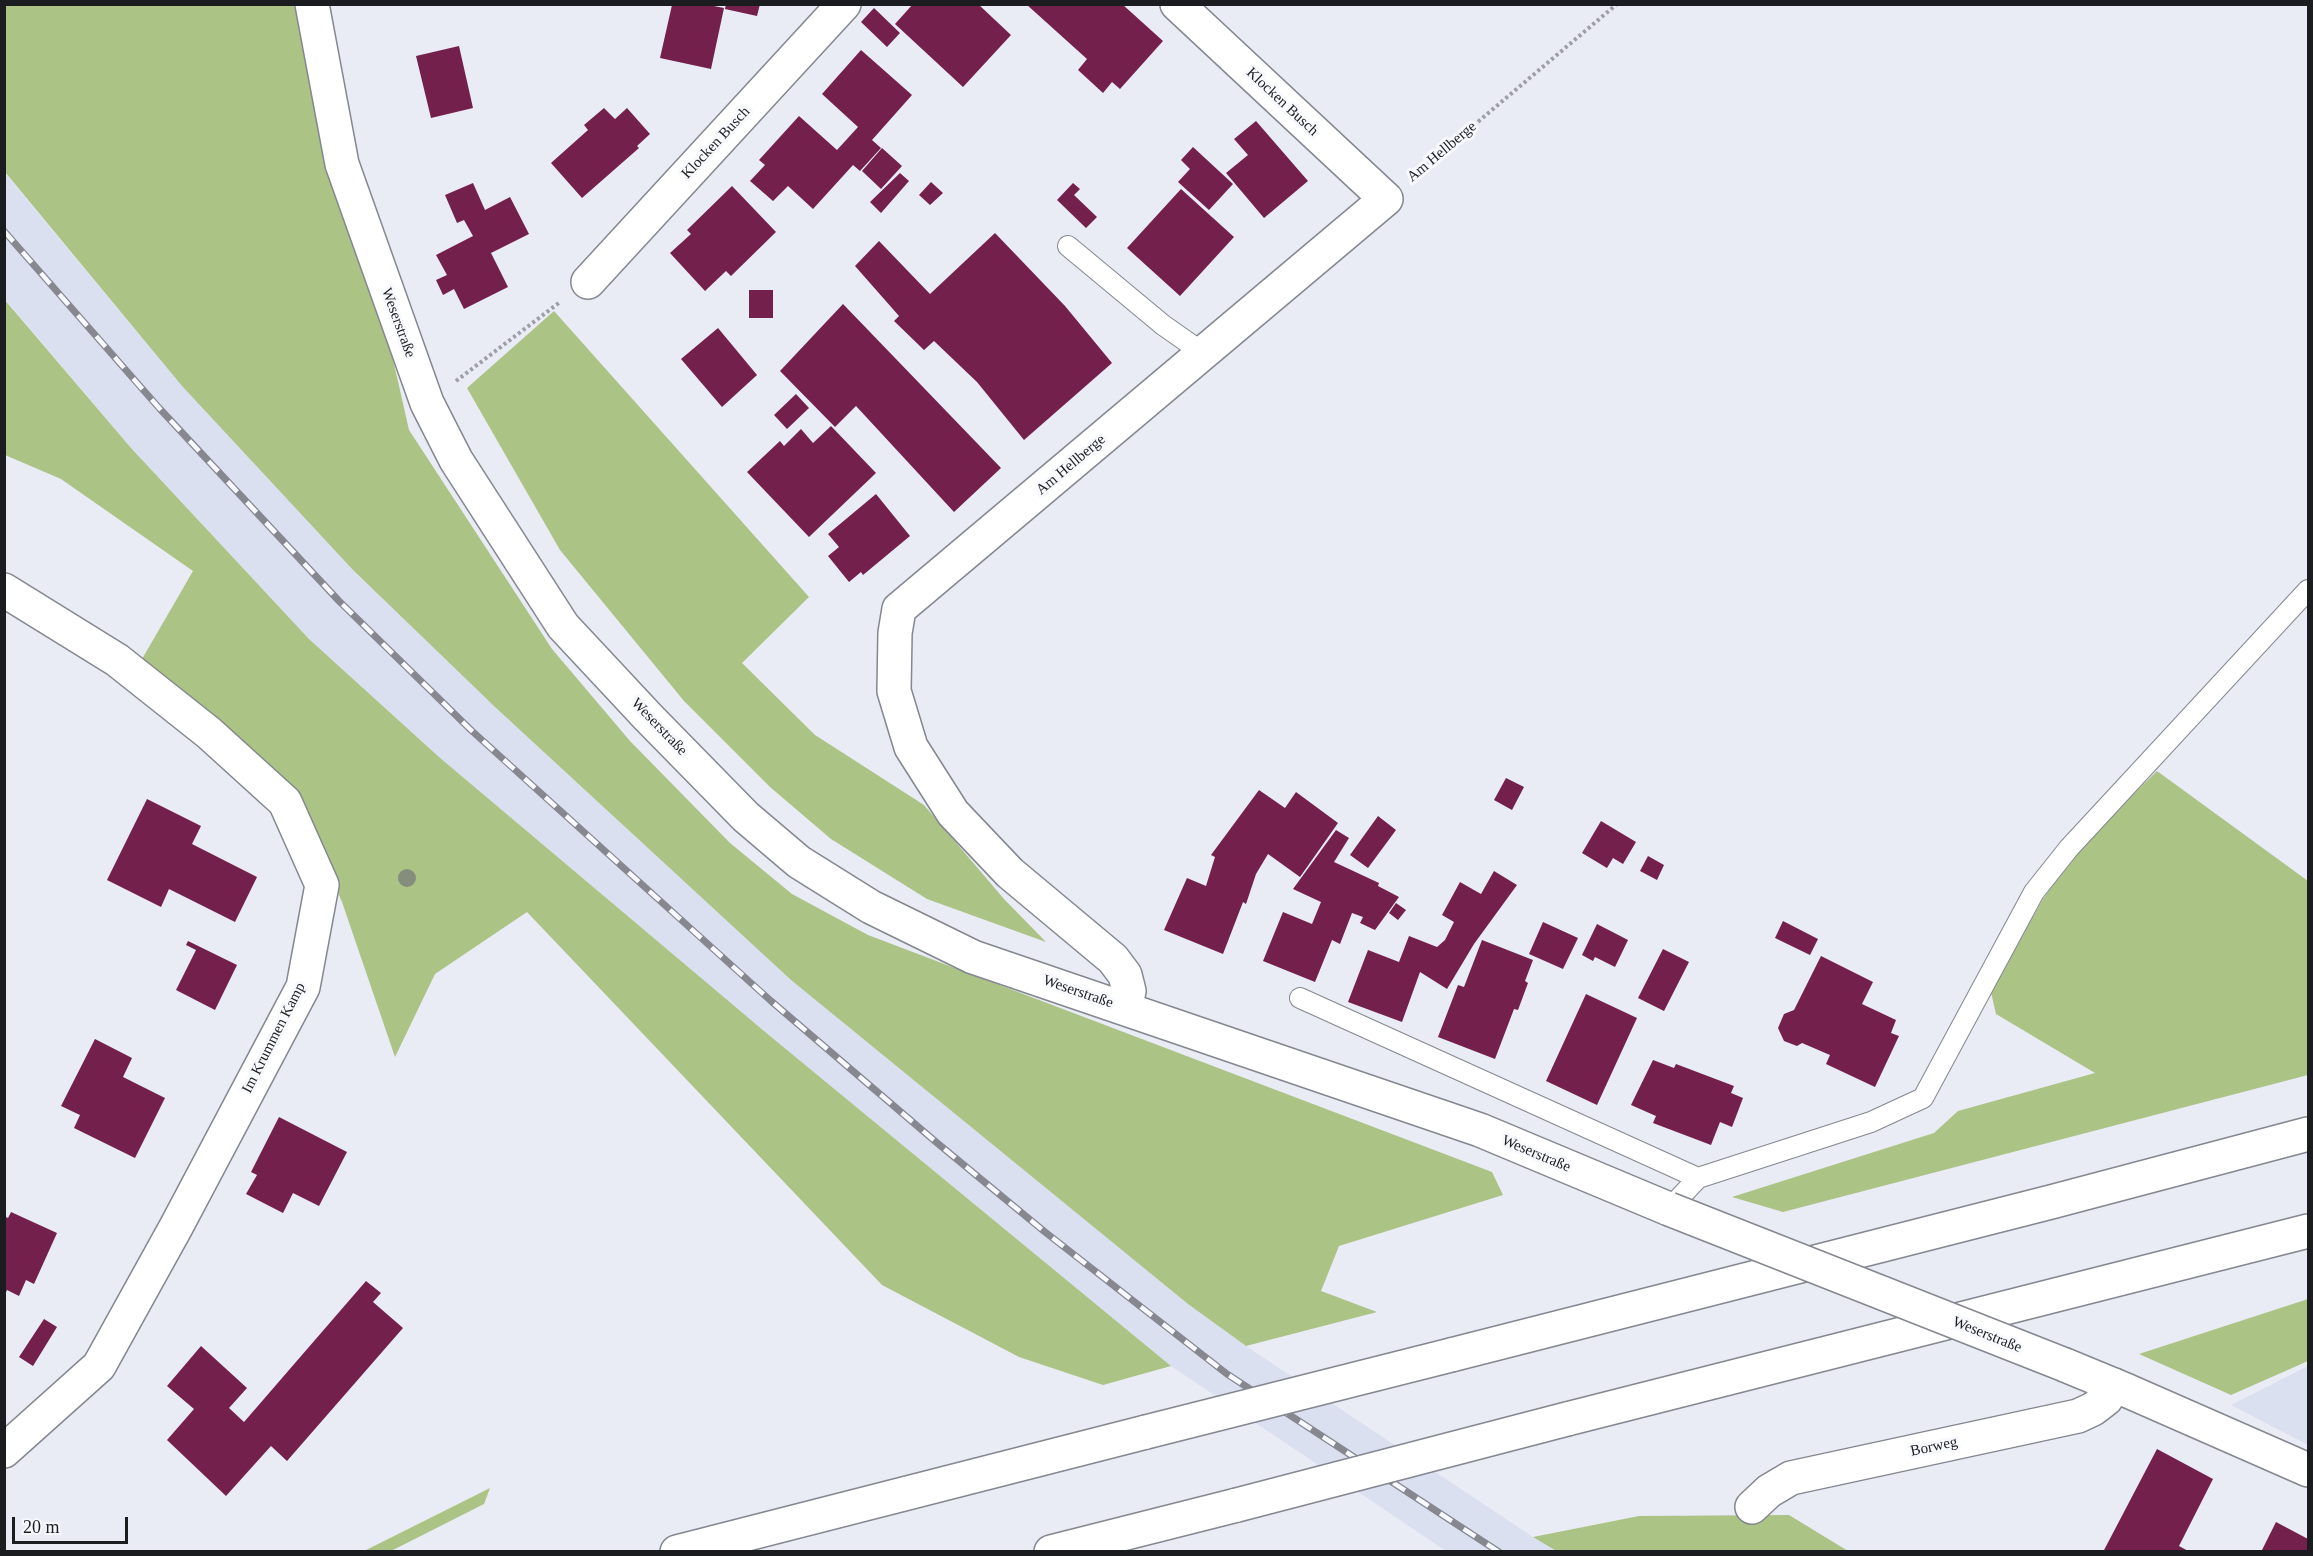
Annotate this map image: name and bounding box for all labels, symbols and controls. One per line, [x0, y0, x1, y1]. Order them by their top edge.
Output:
street label: Klocken Busch [1242, 64, 1322, 140]
street label: Klocken Busch [678, 103, 754, 183]
street label: Am Hellberge [1404, 118, 1480, 186]
street label: Weserstraße [377, 286, 419, 360]
street label: Am Hellberge [1033, 431, 1109, 499]
street label: Weserstraße [627, 695, 691, 759]
street label: Weserstraße [1041, 972, 1115, 1012]
street label: Im Krummen Kamp [238, 980, 310, 1096]
street label: Weserstraße [1499, 1131, 1573, 1177]
street label: Weserstraße [1950, 1313, 2024, 1357]
street label: Borweg [1909, 1433, 1959, 1461]
scale bar [15, 1505, 130, 1543]
text: 20 m [23, 1517, 60, 1537]

